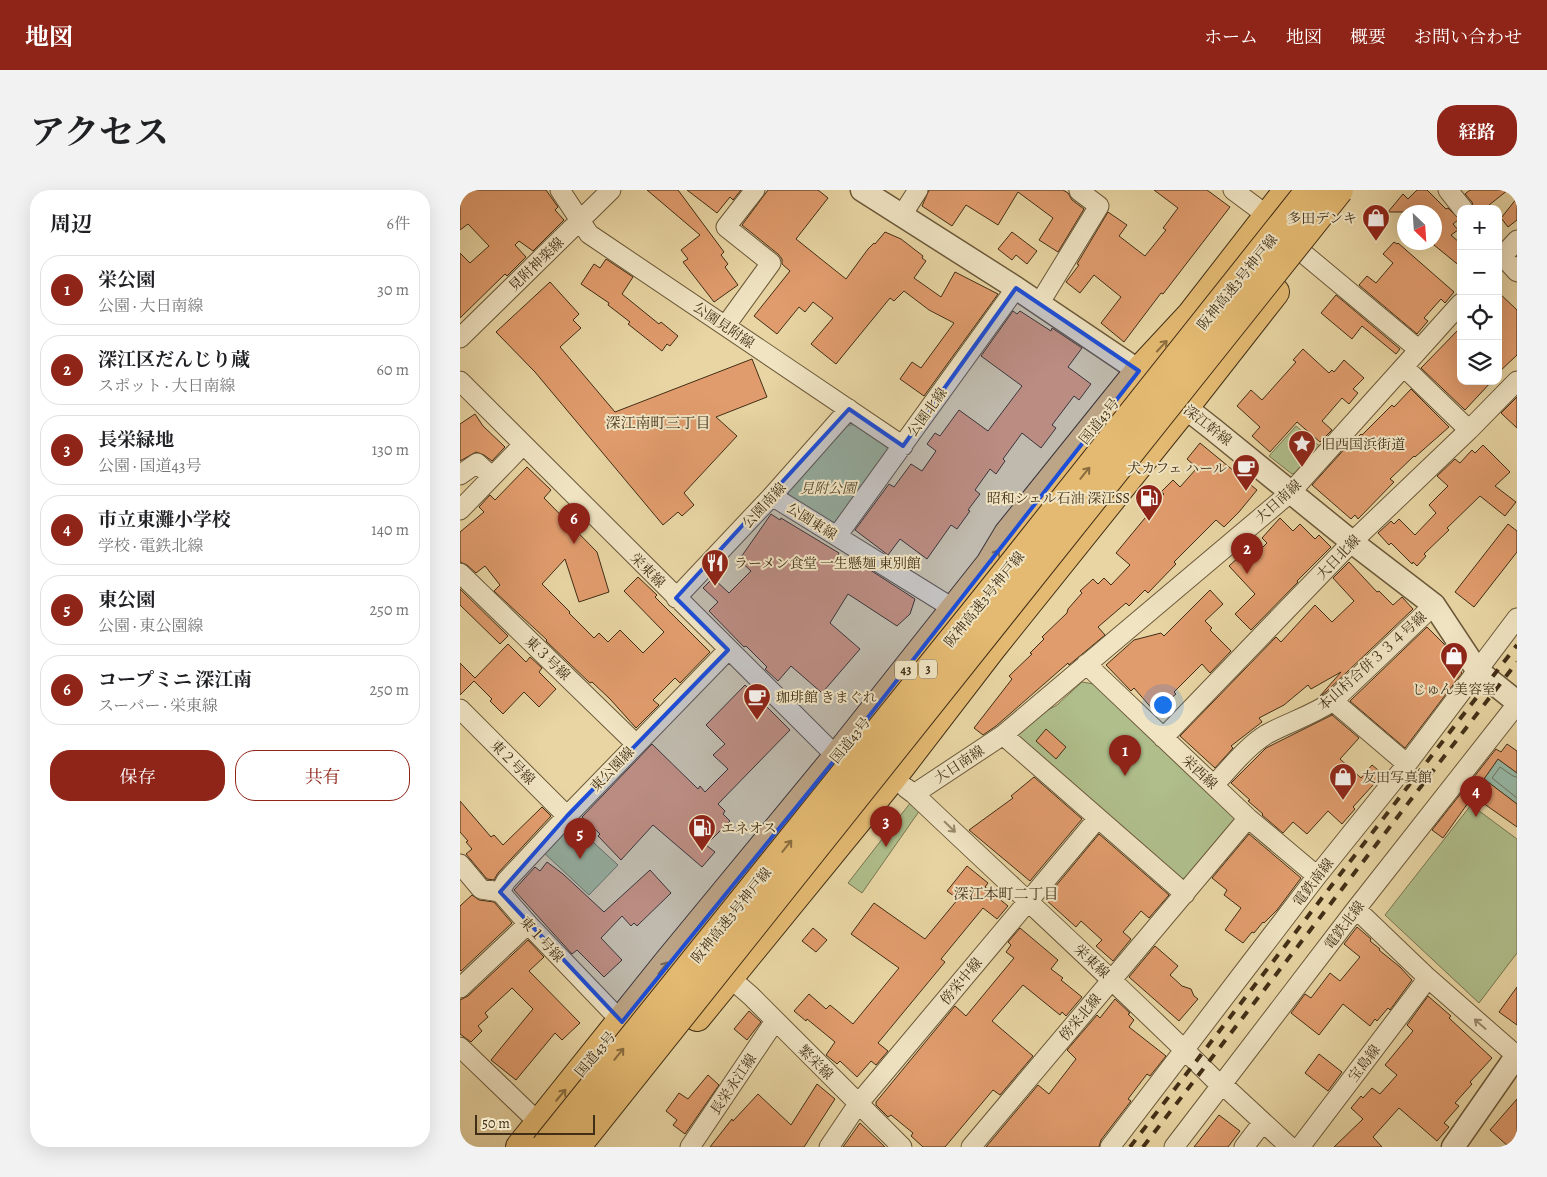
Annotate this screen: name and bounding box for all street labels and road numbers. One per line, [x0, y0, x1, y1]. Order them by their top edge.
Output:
street label: 阪神高速3号神戸線 [1193, 231, 1282, 334]
street label: 見附神楽線 [505, 233, 568, 296]
street label: 公園見附線 [689, 298, 758, 353]
street label: 公園北線 [903, 384, 952, 441]
street label: 国道43号 [1075, 394, 1124, 448]
street label: 深江幹線 [1180, 401, 1236, 450]
street label: 大日南線 [1251, 476, 1305, 527]
street label: 公園南線 [738, 478, 790, 532]
street label: 公園東線 [783, 499, 841, 544]
street label: 大日北線 [1312, 531, 1365, 584]
street label: 阪神高速3号神戸線 [940, 548, 1029, 651]
street label: 栄東線 [626, 549, 669, 592]
street label: 本山村合併３３４号線 [1314, 607, 1431, 715]
street label: 東３号線 [521, 632, 574, 685]
road number: 3 [919, 659, 937, 678]
road number: 43 [895, 660, 917, 680]
street label: 国道43号 [826, 713, 875, 767]
street label: 東２号線 [486, 736, 539, 789]
street label: 大日南線 [931, 741, 988, 788]
street label: 東公園線 [586, 743, 639, 796]
street label: 栄西線 [1178, 751, 1221, 794]
street label: 電鉄南線 [1289, 854, 1338, 910]
street label: 阪神高速3号神戸線 [687, 864, 776, 967]
street label: 電鉄北線 [1320, 897, 1369, 953]
street label: 東１号線 [516, 912, 568, 966]
street label: 栄東線 [1070, 940, 1113, 983]
street label: 傍栄中線 [936, 954, 987, 1009]
street label: 傍栄北線 [1055, 990, 1106, 1045]
street label: 国道43号 [571, 1027, 620, 1081]
street label: 繁栄線 [794, 1041, 837, 1084]
street label: 宝島線 [1344, 1041, 1385, 1086]
street label: 長栄永江線 [706, 1050, 761, 1119]

